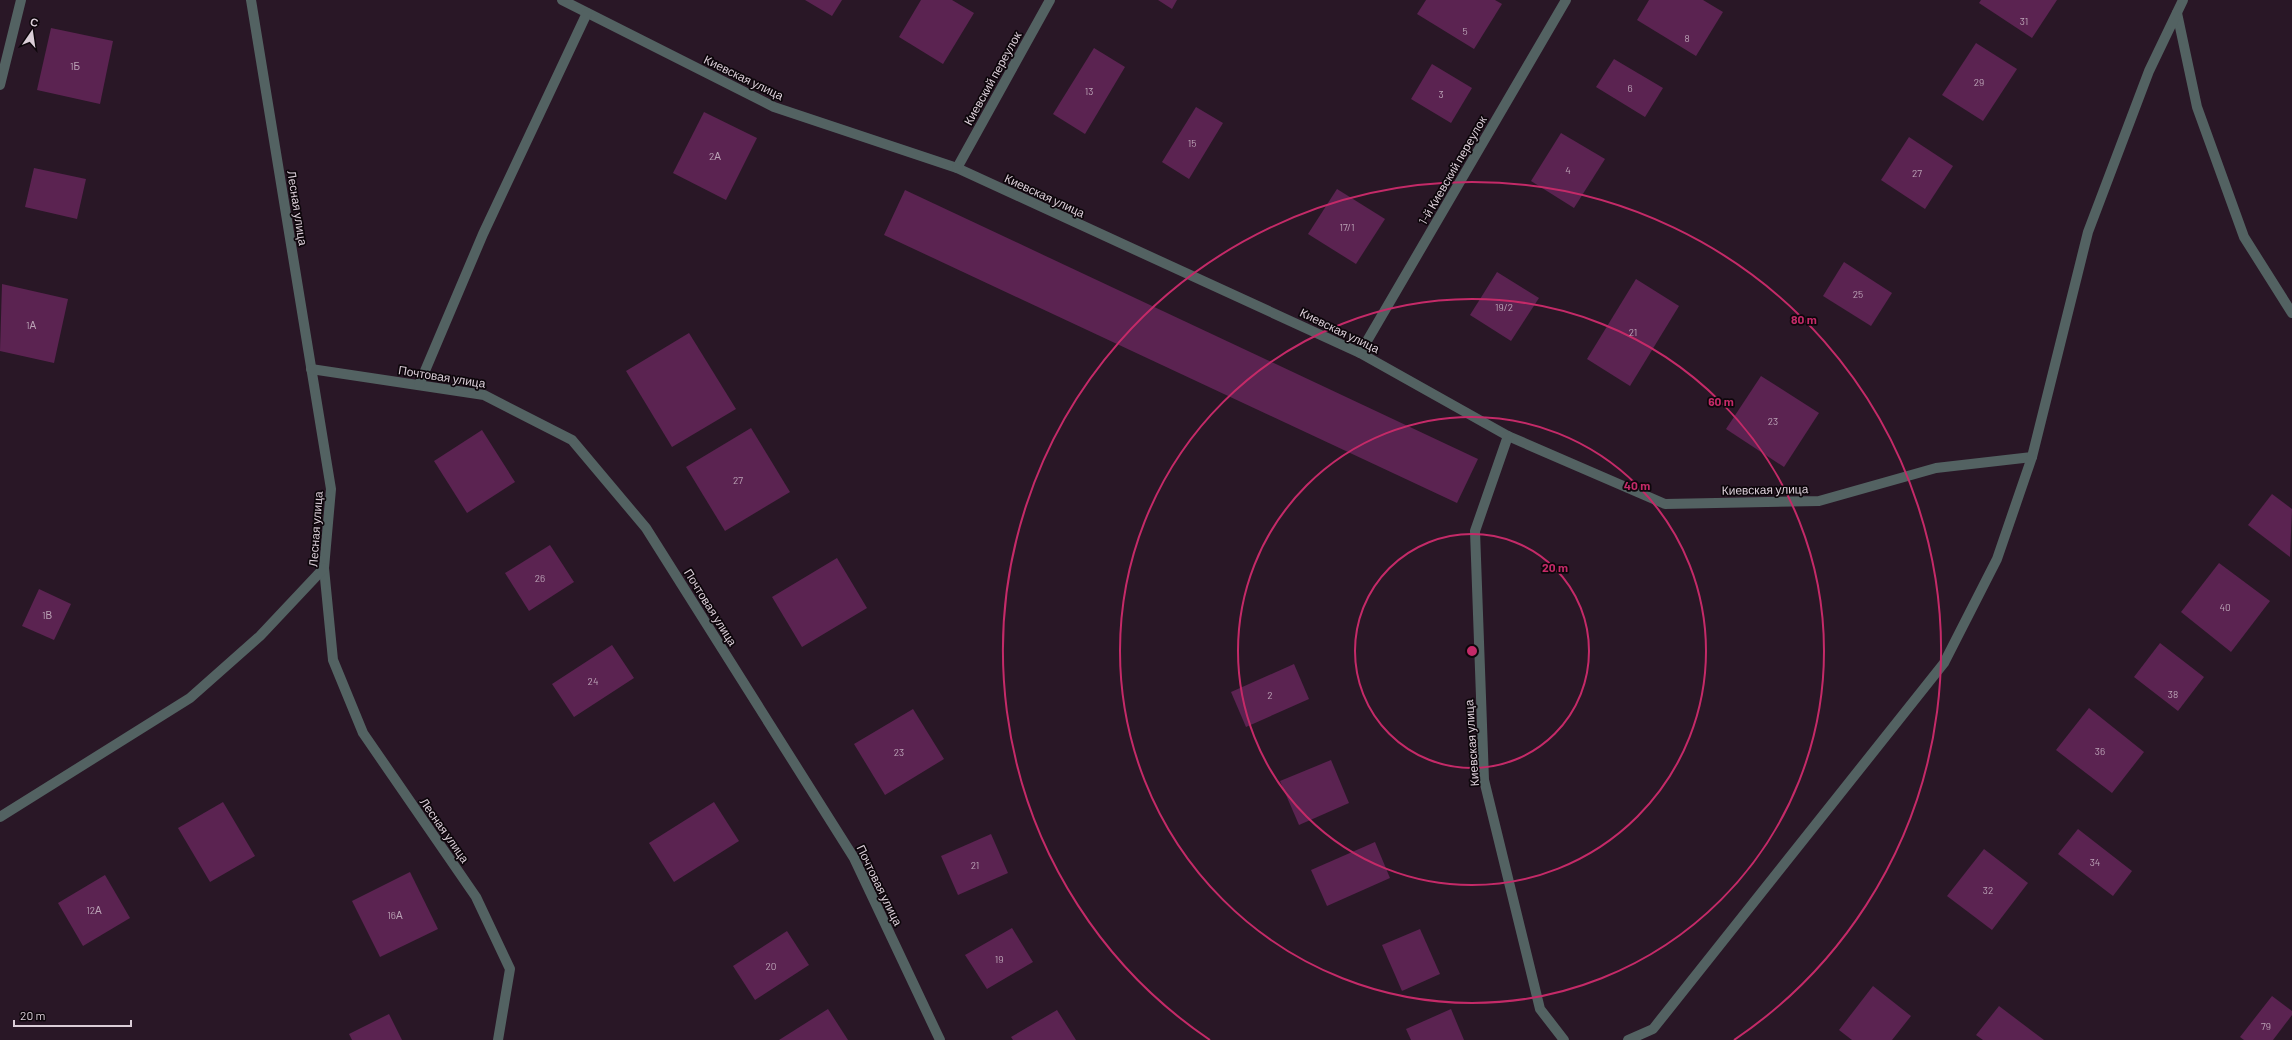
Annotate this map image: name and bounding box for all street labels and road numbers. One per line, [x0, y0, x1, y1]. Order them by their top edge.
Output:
street label: Киевский переулок [960, 28, 1025, 128]
street label: Киевская улица [702, 52, 786, 103]
street label: 1-й Киевский переулок [1415, 113, 1490, 227]
street label: Лесная улица [284, 169, 311, 247]
street label: Киевская улица [1002, 170, 1088, 221]
street label: Киевская улица [1298, 305, 1382, 356]
street label: Почтовая улица [397, 362, 487, 391]
street label: Киевская улица [1722, 481, 1809, 498]
street label: Лесная улица [305, 490, 326, 567]
street label: Почтовая улица [681, 566, 740, 649]
street label: Киевская улица [1461, 699, 1482, 787]
street label: Лесная улица [417, 795, 473, 866]
street label: Почтовая улица [853, 842, 906, 928]

